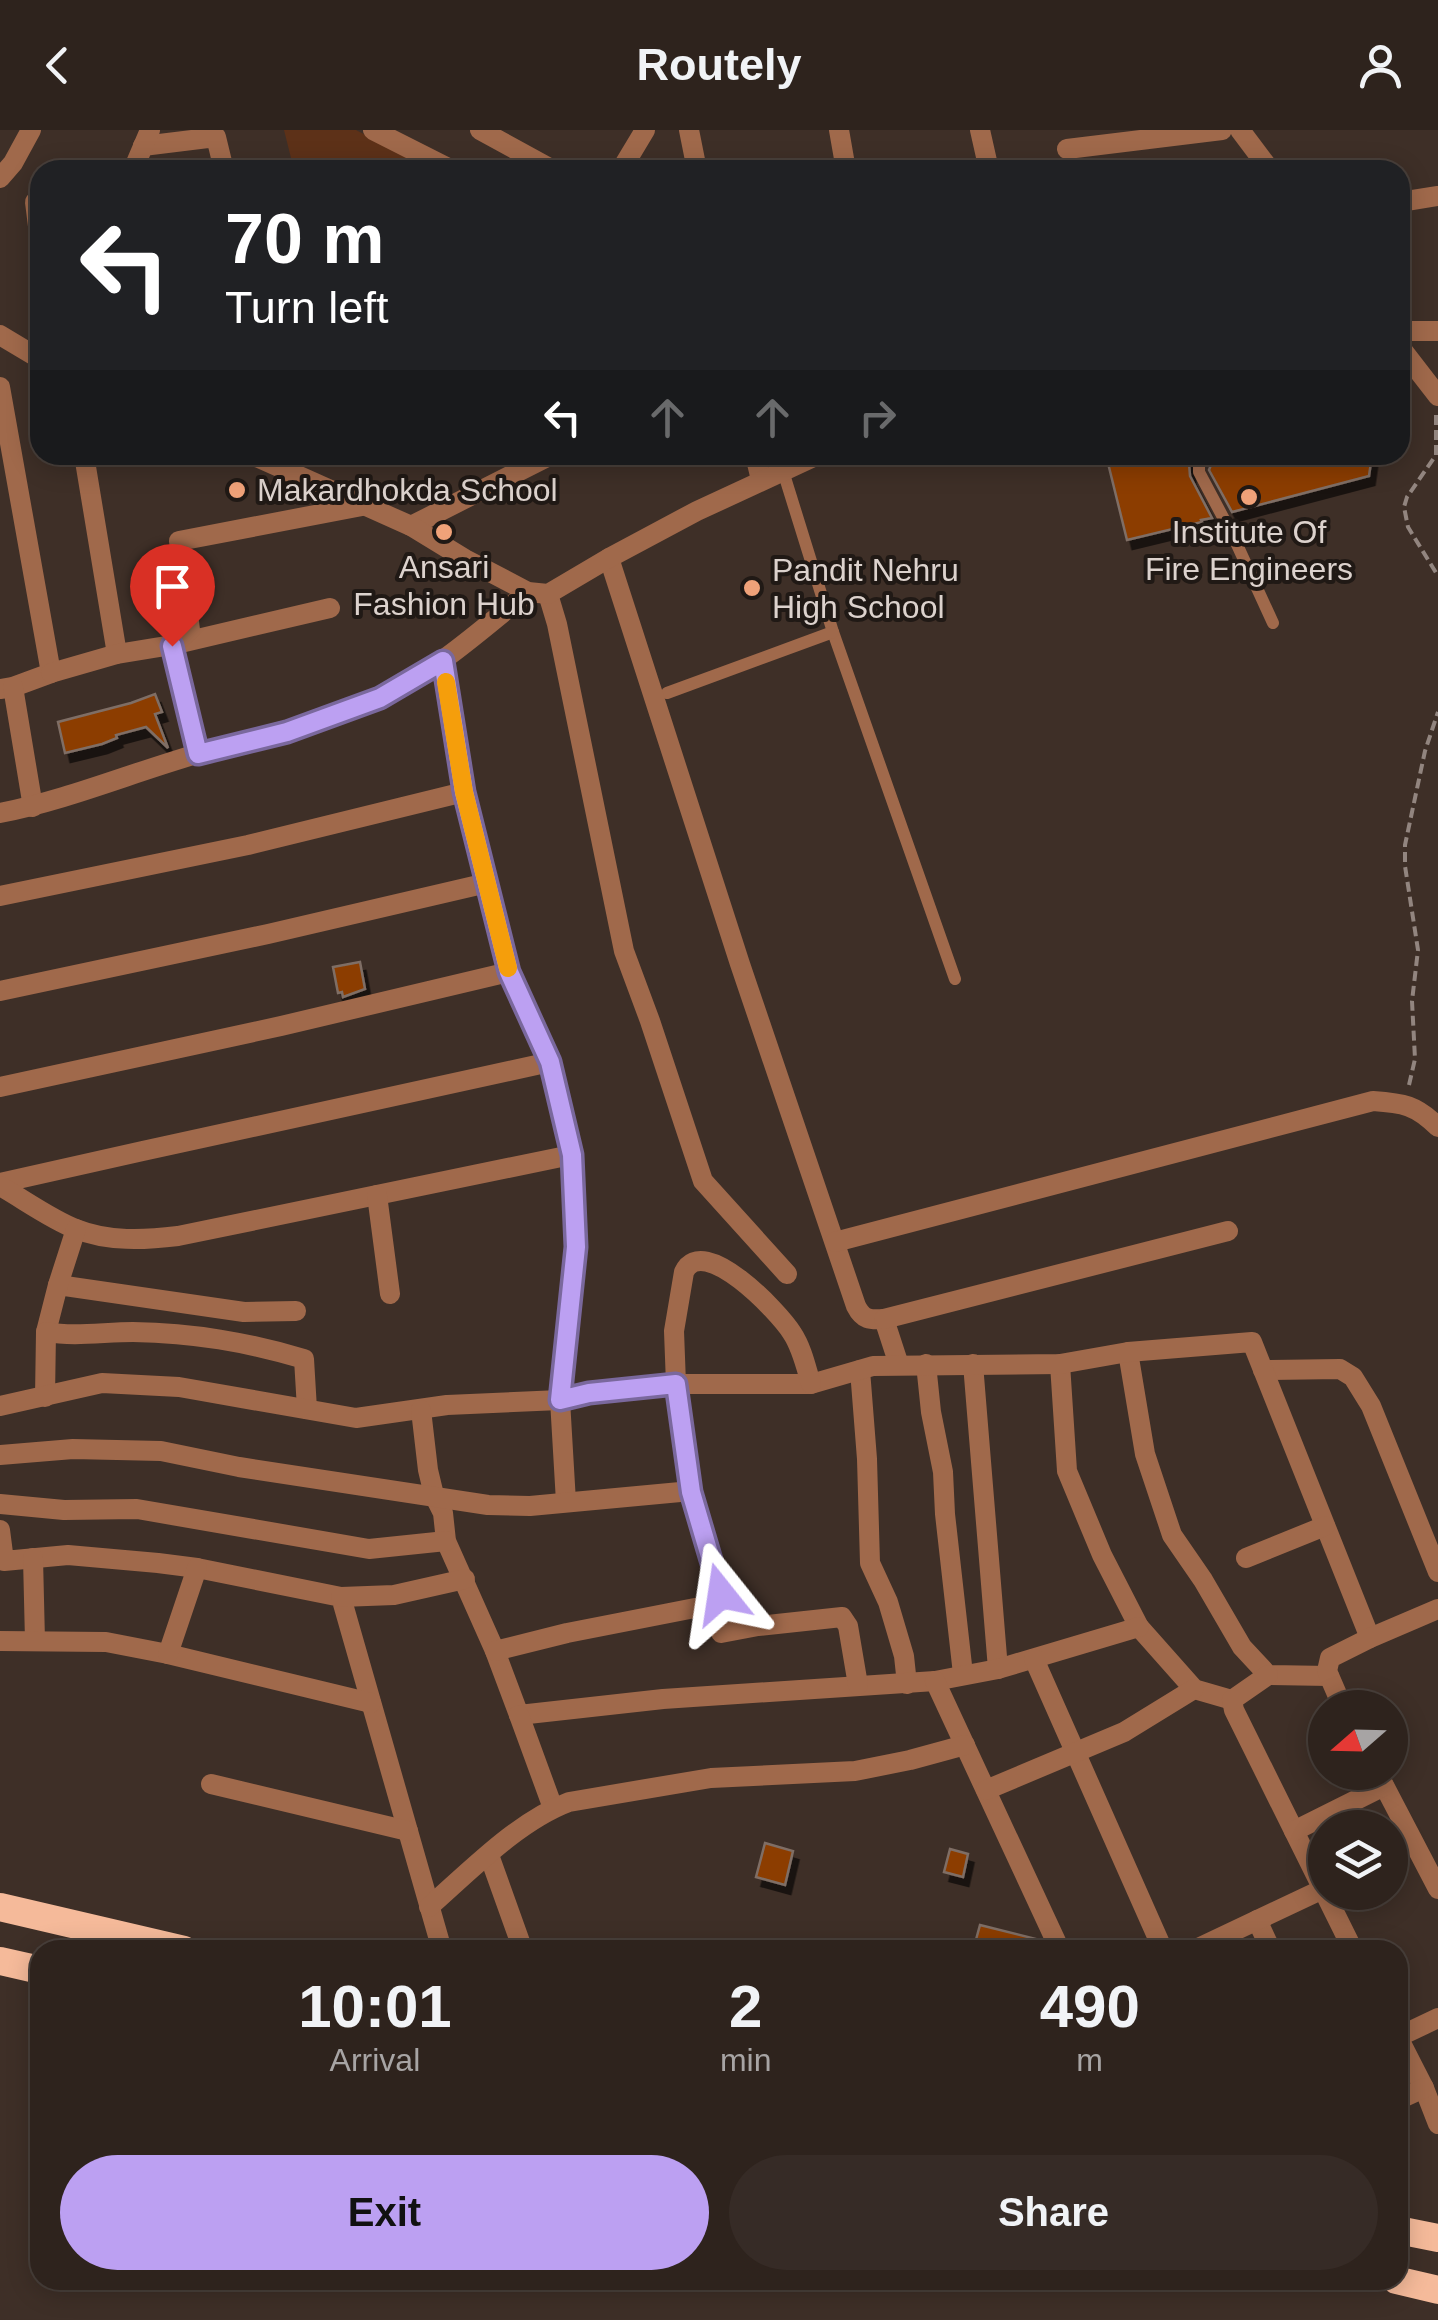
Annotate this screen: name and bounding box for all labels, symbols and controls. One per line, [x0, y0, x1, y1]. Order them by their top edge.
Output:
icon: back [30, 38, 85, 93]
icon: person [1353, 38, 1408, 93]
text: Routely [636, 39, 802, 90]
icon: left [60, 200, 190, 330]
text: 70 m [225, 200, 385, 278]
text: Turn left [225, 282, 388, 333]
icon: left [535, 390, 590, 445]
icon: ahead [640, 390, 695, 445]
icon: ahead [745, 390, 800, 445]
icon: right [850, 390, 905, 445]
place label: Makardhokda School [257, 472, 558, 508]
marker: Makardhokda School [226, 479, 248, 501]
marker: Institute Of Fire Engineers [1238, 486, 1260, 508]
place label: Institute Of Fire Engineers [1145, 514, 1353, 587]
marker: Ansari Fashion Hub [433, 521, 455, 543]
pin [130, 544, 215, 647]
place label: Ansari Fashion Hub [353, 549, 535, 622]
place label: Pandit Nehru High School [772, 552, 959, 625]
icon: arrive [145, 559, 200, 614]
marker: Pandit Nehru High School [741, 577, 763, 599]
position arrow [669, 1542, 773, 1646]
north arrow [1308, 1690, 1408, 1790]
map controls [1308, 1690, 1408, 1910]
button: layers [1308, 1810, 1408, 1910]
text: 10:01 [298, 1973, 452, 2040]
text: 2 [729, 1973, 762, 2040]
text: 490 [1040, 1973, 1140, 2040]
text: Arrival [330, 2042, 420, 2078]
text: min [720, 2042, 771, 2078]
text: m [1076, 2042, 1103, 2078]
button: Exit [60, 2155, 709, 2270]
button: Share [729, 2155, 1378, 2270]

